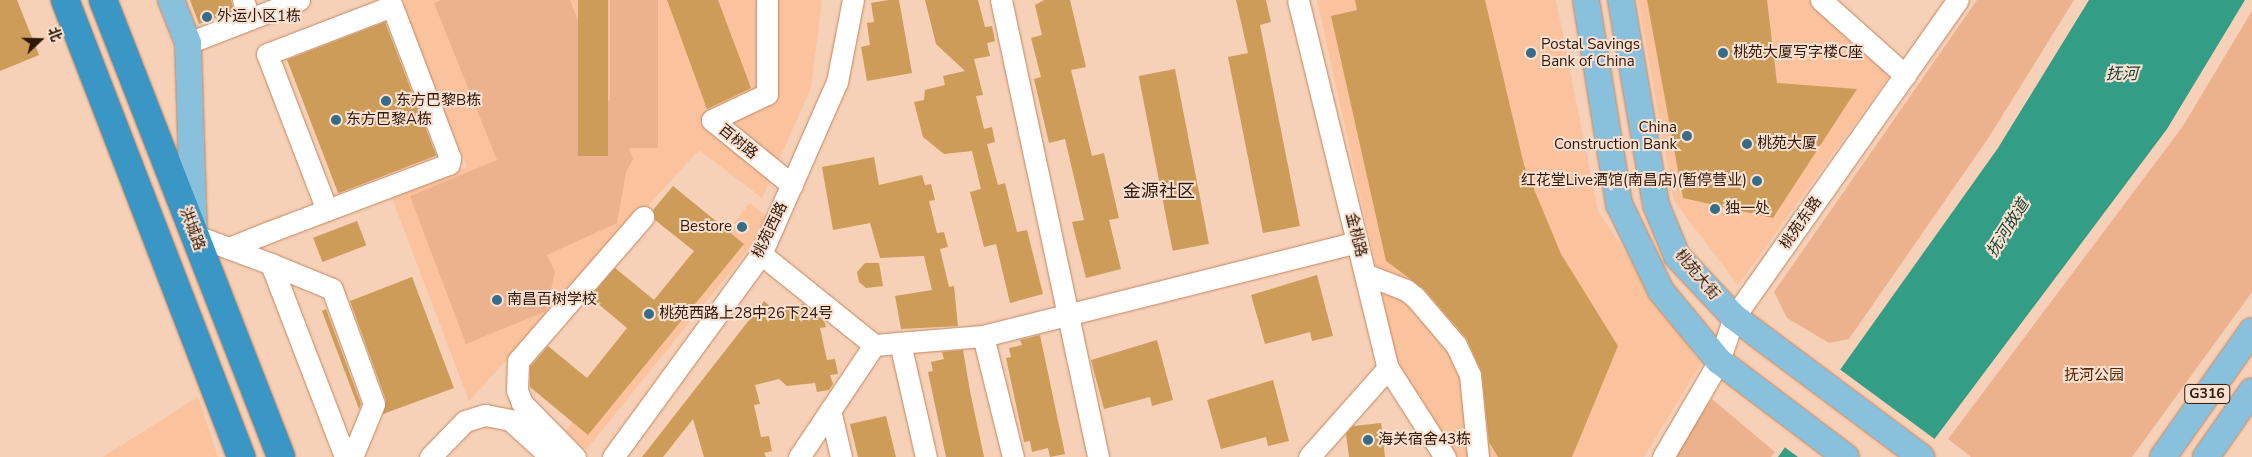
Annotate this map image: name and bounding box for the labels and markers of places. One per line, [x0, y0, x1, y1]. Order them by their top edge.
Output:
place label: 外运小区1栋 [217, 8, 301, 26]
marker: 外运小区1栋 [201, 11, 213, 23]
place label: Postal Savings Bank of China [1541, 35, 1640, 70]
place label: 桃苑大厦写字楼C座 [1733, 44, 1863, 62]
marker: Postal Savings Bank of China [1525, 47, 1537, 59]
marker: 桃苑大厦写字楼C座 [1717, 47, 1729, 59]
place label: 东方巴黎B栋 [396, 92, 481, 110]
marker: 东方巴黎B栋 [380, 95, 392, 107]
place label: 东方巴黎A栋 [346, 111, 432, 129]
marker: 东方巴黎A栋 [330, 114, 342, 126]
place label: China Construction Bank [1554, 118, 1677, 153]
marker: China Construction Bank [1681, 130, 1693, 142]
place label: 桃苑大厦 [1757, 135, 1817, 153]
marker: 桃苑大厦 [1741, 138, 1753, 150]
place label: 红花堂Live酒馆(南昌店)(暂停营业) [1521, 172, 1747, 190]
marker: 红花堂Live酒馆(南昌店)(暂停营业) [1751, 175, 1763, 187]
place label: 独一处 [1725, 200, 1770, 218]
marker: 独一处 [1709, 203, 1721, 215]
place label: Bestore [680, 218, 732, 236]
marker: Bestore [736, 221, 748, 233]
place label: 南昌百树学校 [507, 291, 597, 309]
marker: 南昌百树学校 [491, 294, 503, 306]
place label: 桃苑西路上28中26下24号 [659, 305, 833, 323]
marker: 桃苑西路上28中26下24号 [643, 308, 655, 320]
place label: 海关宿舍43栋 [1378, 431, 1471, 449]
marker: 海关宿舍43栋 [1362, 434, 1374, 446]

